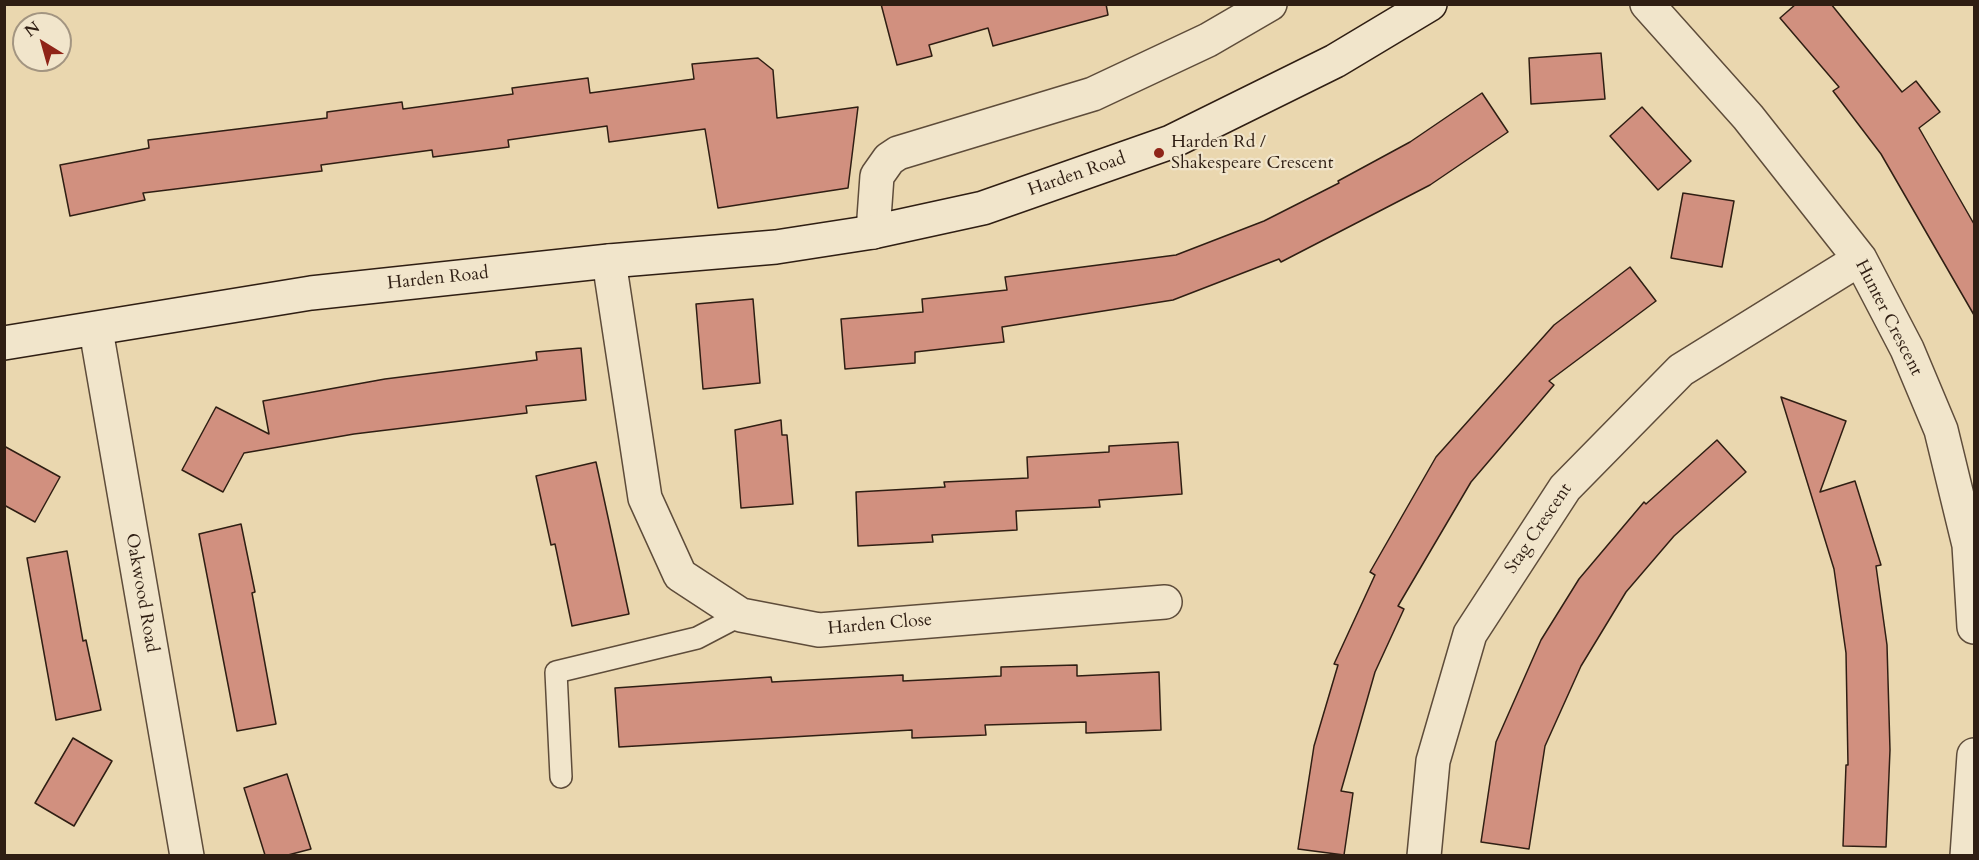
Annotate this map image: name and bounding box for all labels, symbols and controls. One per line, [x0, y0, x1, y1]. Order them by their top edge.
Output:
north arrow [12, 12, 72, 72]
text: N [20, 16, 45, 42]
place label: Harden Rd / Shakespeare Crescent [1171, 132, 1333, 174]
marker: Harden Rd / Shakespeare Crescent [1152, 146, 1166, 160]
street label: Harden Road [1025, 148, 1129, 202]
street label: Hunter Crescent [1849, 256, 1927, 380]
street label: Harden Road [386, 263, 490, 295]
street label: Stag Crescent [1501, 480, 1577, 578]
street label: Oakwood Road [120, 532, 162, 654]
street label: Harden Close [827, 610, 933, 640]

